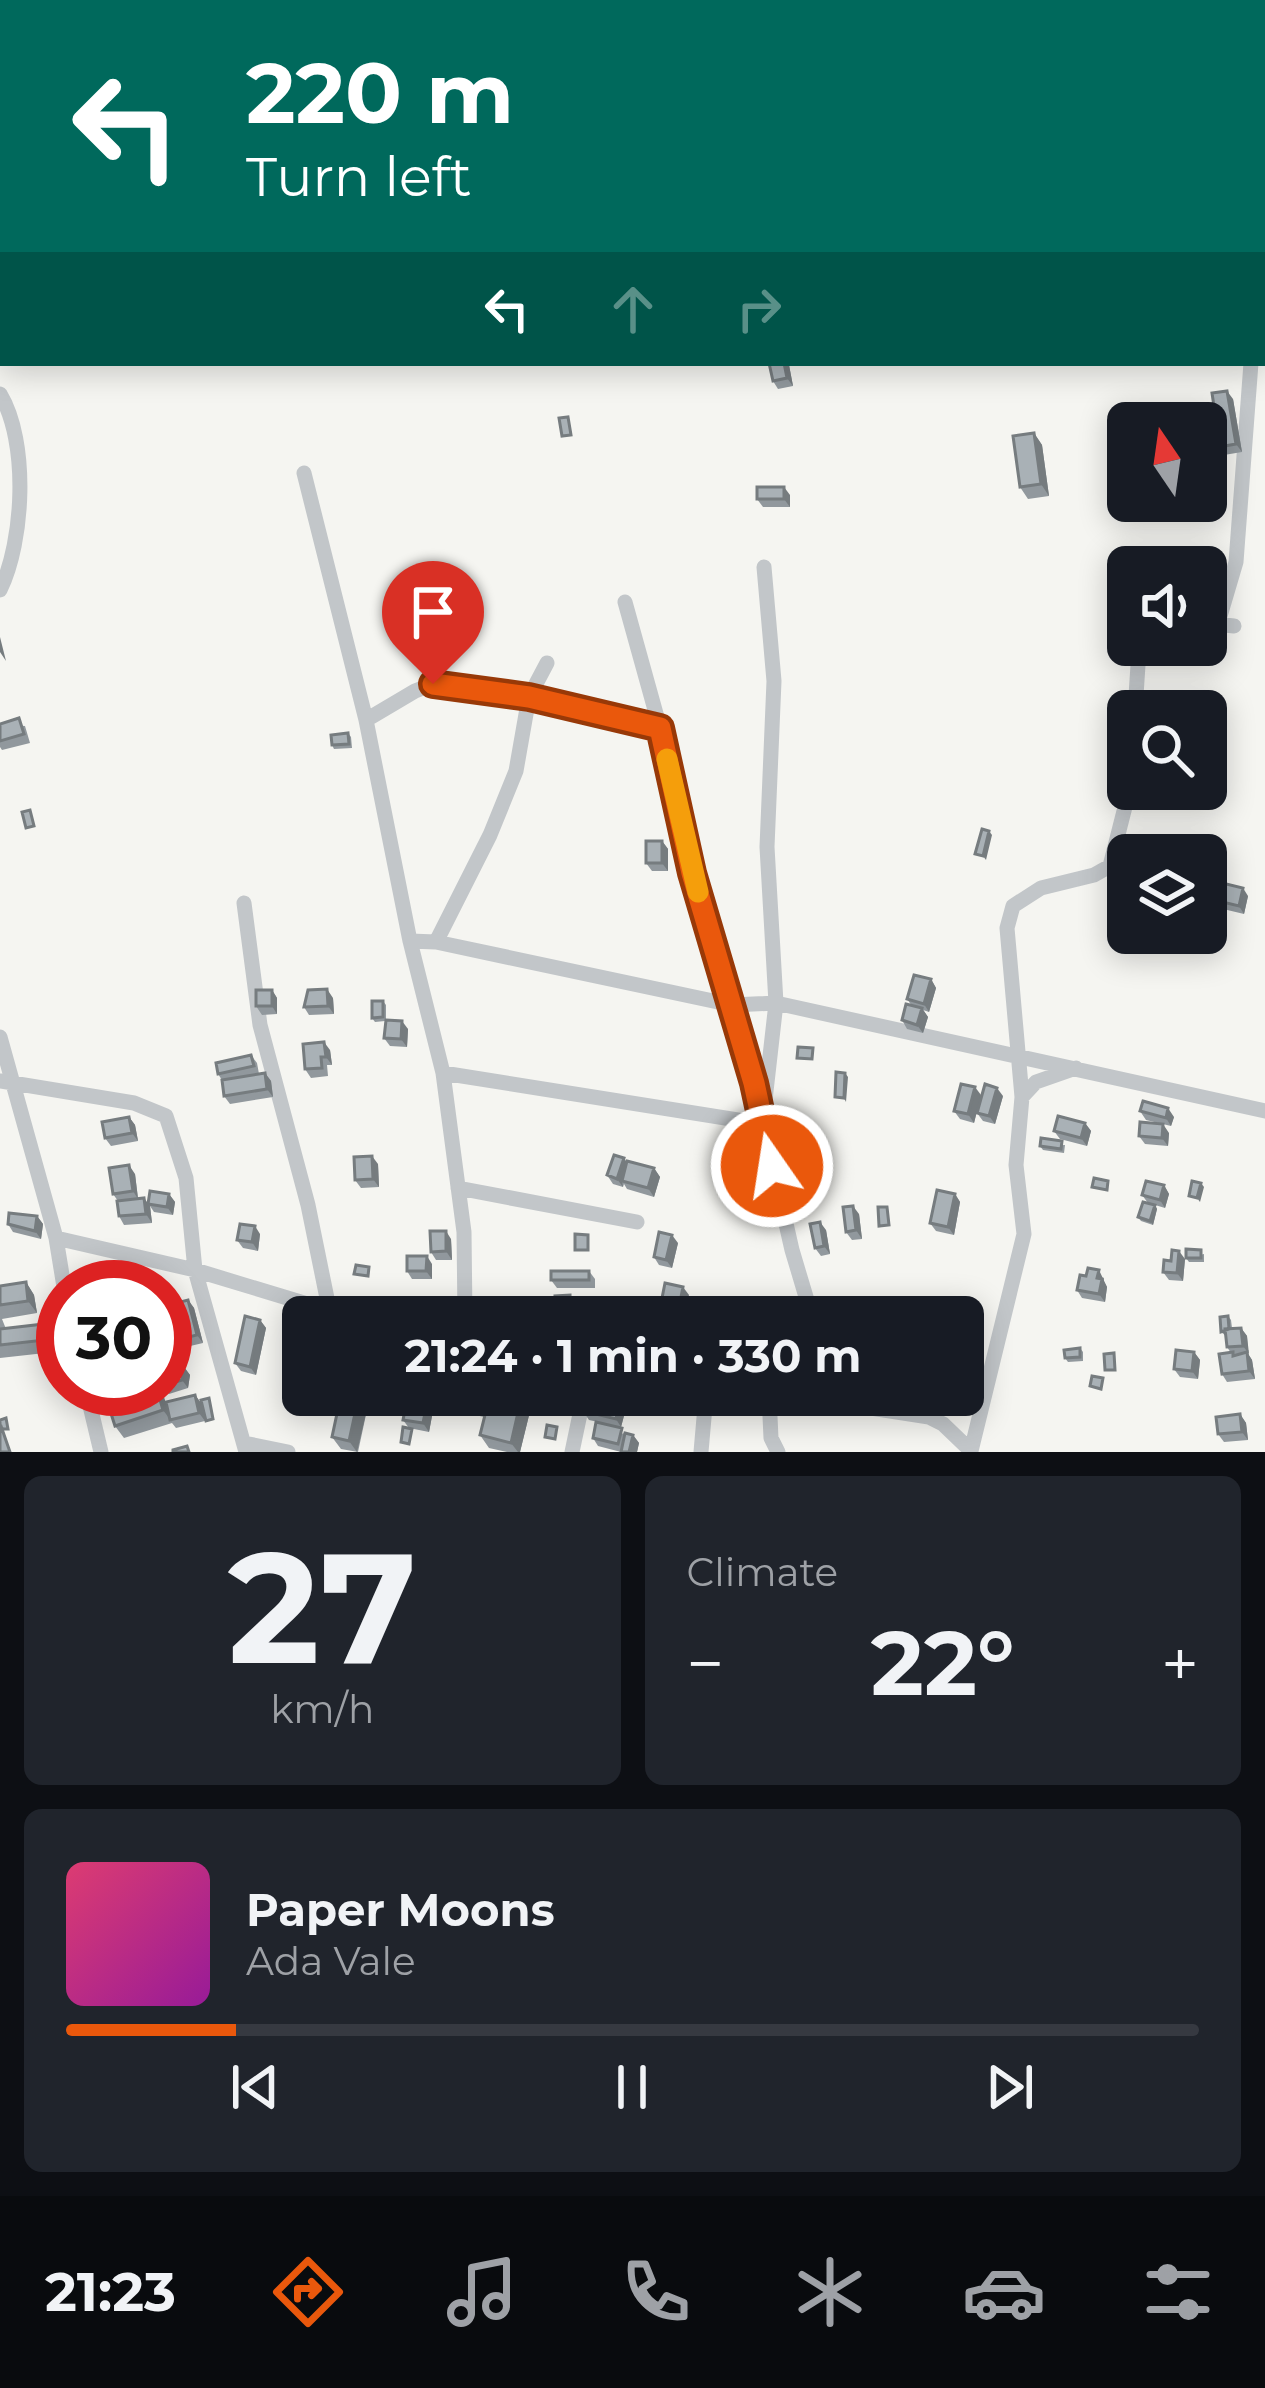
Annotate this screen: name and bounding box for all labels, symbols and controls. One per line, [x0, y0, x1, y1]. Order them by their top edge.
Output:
text: 220 m [246, 42, 514, 144]
icon: left [48, 48, 204, 204]
text: Turn left [246, 144, 472, 210]
icon: left [474, 276, 540, 342]
icon: ahead [600, 276, 666, 342]
icon: right [726, 276, 792, 342]
north arrow [1107, 402, 1227, 522]
map controls [1107, 402, 1227, 954]
button: sound [1107, 546, 1227, 666]
pin [382, 561, 484, 684]
icon: arrive [400, 579, 466, 645]
button: search [1107, 690, 1227, 810]
button: layers [1107, 834, 1227, 954]
position arrow [709, 1103, 835, 1229]
speed limit sign: 30 [36, 1260, 192, 1416]
text: 21:24 · 1 min · 330 m [405, 1328, 861, 1383]
text: 27 [228, 1512, 417, 1702]
text: Climate [687, 1548, 838, 1596]
text: 22° [871, 1608, 1015, 1718]
text: − [687, 1623, 724, 1704]
text: + [1161, 1623, 1199, 1704]
text: km/h [270, 1685, 374, 1733]
text: Paper Moons [246, 1882, 555, 1937]
text: Ada Vale [246, 1937, 416, 1985]
icon: previous [222, 2054, 288, 2120]
icon: pause [599, 2054, 665, 2120]
icon: next [977, 2054, 1043, 2120]
icon: directions [266, 2250, 350, 2334]
icon: music [440, 2250, 524, 2334]
icon: phone [614, 2250, 698, 2334]
icon: climate [788, 2250, 872, 2334]
icon: car [962, 2250, 1046, 2334]
icon: filters [1136, 2250, 1220, 2334]
text: 21:23 [45, 2259, 176, 2325]

